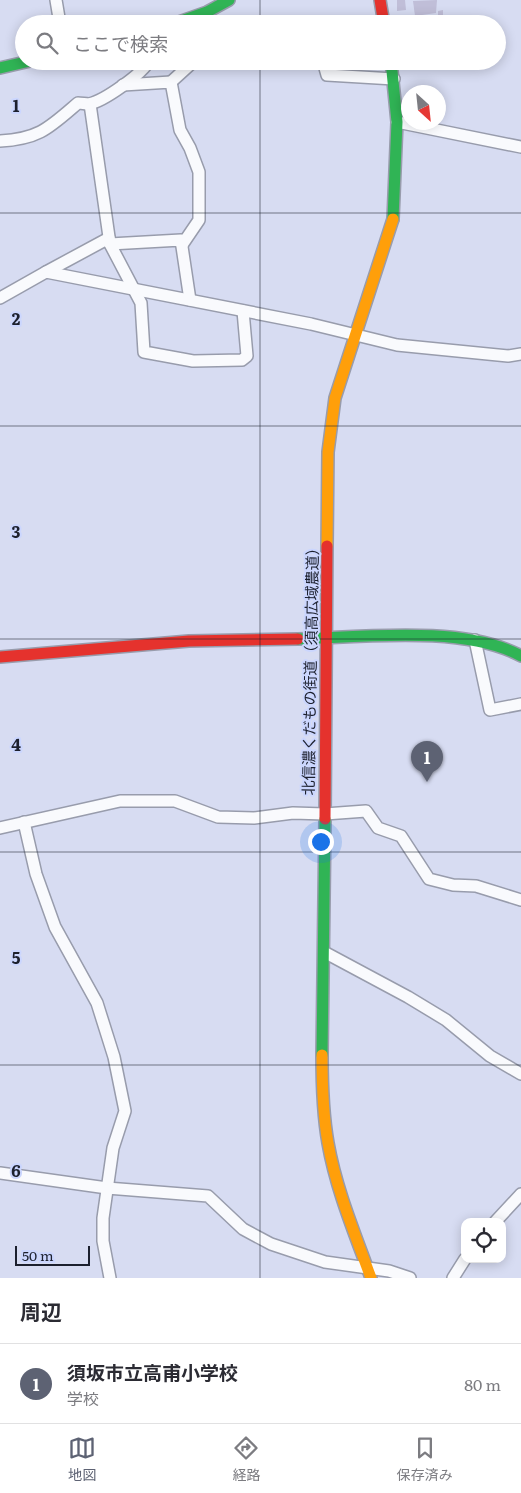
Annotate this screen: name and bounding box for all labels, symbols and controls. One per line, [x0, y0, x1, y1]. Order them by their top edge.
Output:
search box [15, 15, 506, 70]
icon: search [33, 29, 61, 57]
text: ここで検索 [73, 29, 168, 57]
north arrow [401, 85, 446, 130]
text: 1 [13, 93, 20, 117]
text: 2 [12, 306, 21, 330]
text: 3 [12, 519, 21, 543]
street label: 北信濃くだもの街道（須高広域農道） [296, 540, 323, 796]
text: 4 [11, 732, 21, 756]
pin: 1 [411, 741, 443, 782]
your location [308, 829, 334, 855]
text: 5 [12, 945, 21, 969]
text: 6 [11, 1158, 21, 1182]
map controls [461, 1218, 506, 1263]
button: locate [461, 1218, 506, 1263]
scale bar [15, 1243, 90, 1266]
text: 50 m [22, 1245, 54, 1265]
text: 周辺 [20, 1295, 62, 1326]
text: 須坂市立高甫小学校 [67, 1358, 238, 1386]
text: 1 [33, 1372, 39, 1396]
text: 80 m [464, 1372, 501, 1396]
text: 学校 [67, 1386, 99, 1410]
tab: 地図 [68, 1434, 96, 1484]
tab: 経路 [232, 1434, 260, 1484]
tab: 保存済み [397, 1434, 453, 1484]

